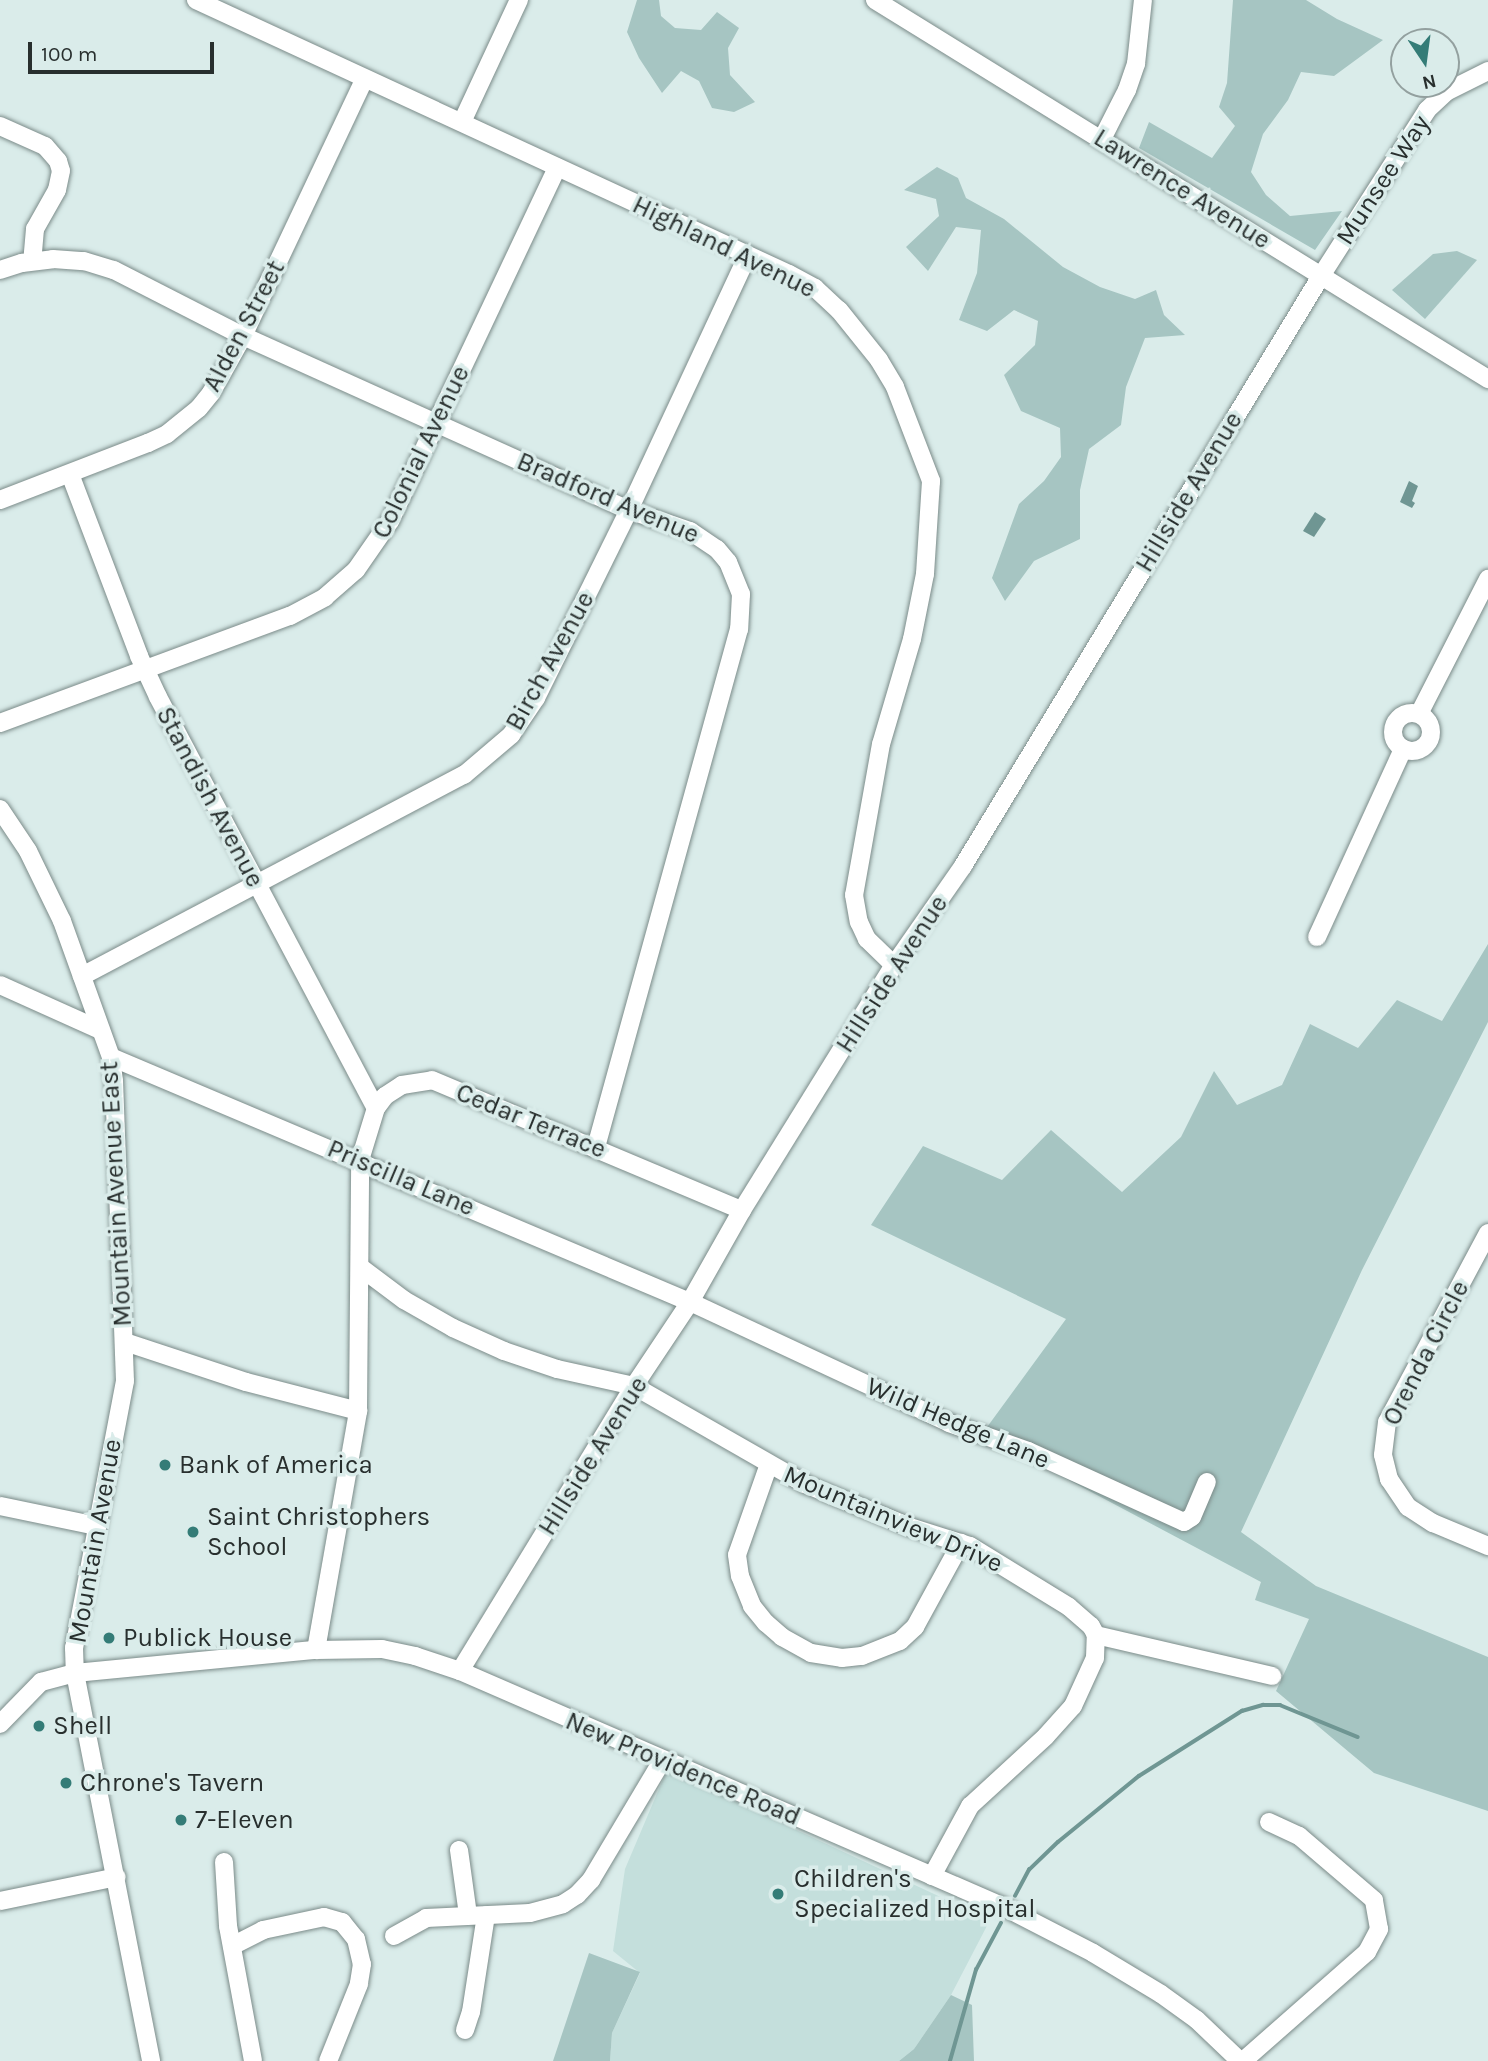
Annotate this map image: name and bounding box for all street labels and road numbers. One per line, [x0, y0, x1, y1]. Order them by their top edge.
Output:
street label: Munsee Way [1329, 109, 1437, 251]
street label: Lawrence Avenue [1088, 122, 1276, 256]
street label: Highland Avenue [627, 189, 821, 305]
street label: Alden Street [196, 255, 292, 397]
street label: Colonial Avenue [366, 360, 476, 544]
street label: Hillside Avenue [1129, 406, 1249, 578]
street label: Bradford Avenue [512, 446, 704, 550]
street label: Birch Avenue [499, 586, 601, 736]
street label: Standish Avenue [149, 701, 271, 893]
street label: Hillside Avenue [829, 889, 955, 1059]
street label: Mountain Avenue East [93, 1061, 139, 1327]
street label: Cedar Terrace [452, 1077, 610, 1165]
street label: Priscilla Lane [323, 1133, 479, 1223]
street label: Orenda Circle [1376, 1275, 1476, 1431]
street label: Wild Hedge Lane [862, 1370, 1054, 1476]
street label: Hillside Avenue [532, 1371, 654, 1541]
street label: Mountain Avenue [62, 1436, 128, 1646]
street label: Mountainview Drive [779, 1459, 1007, 1579]
street label: New Providence Road [561, 1705, 805, 1833]

